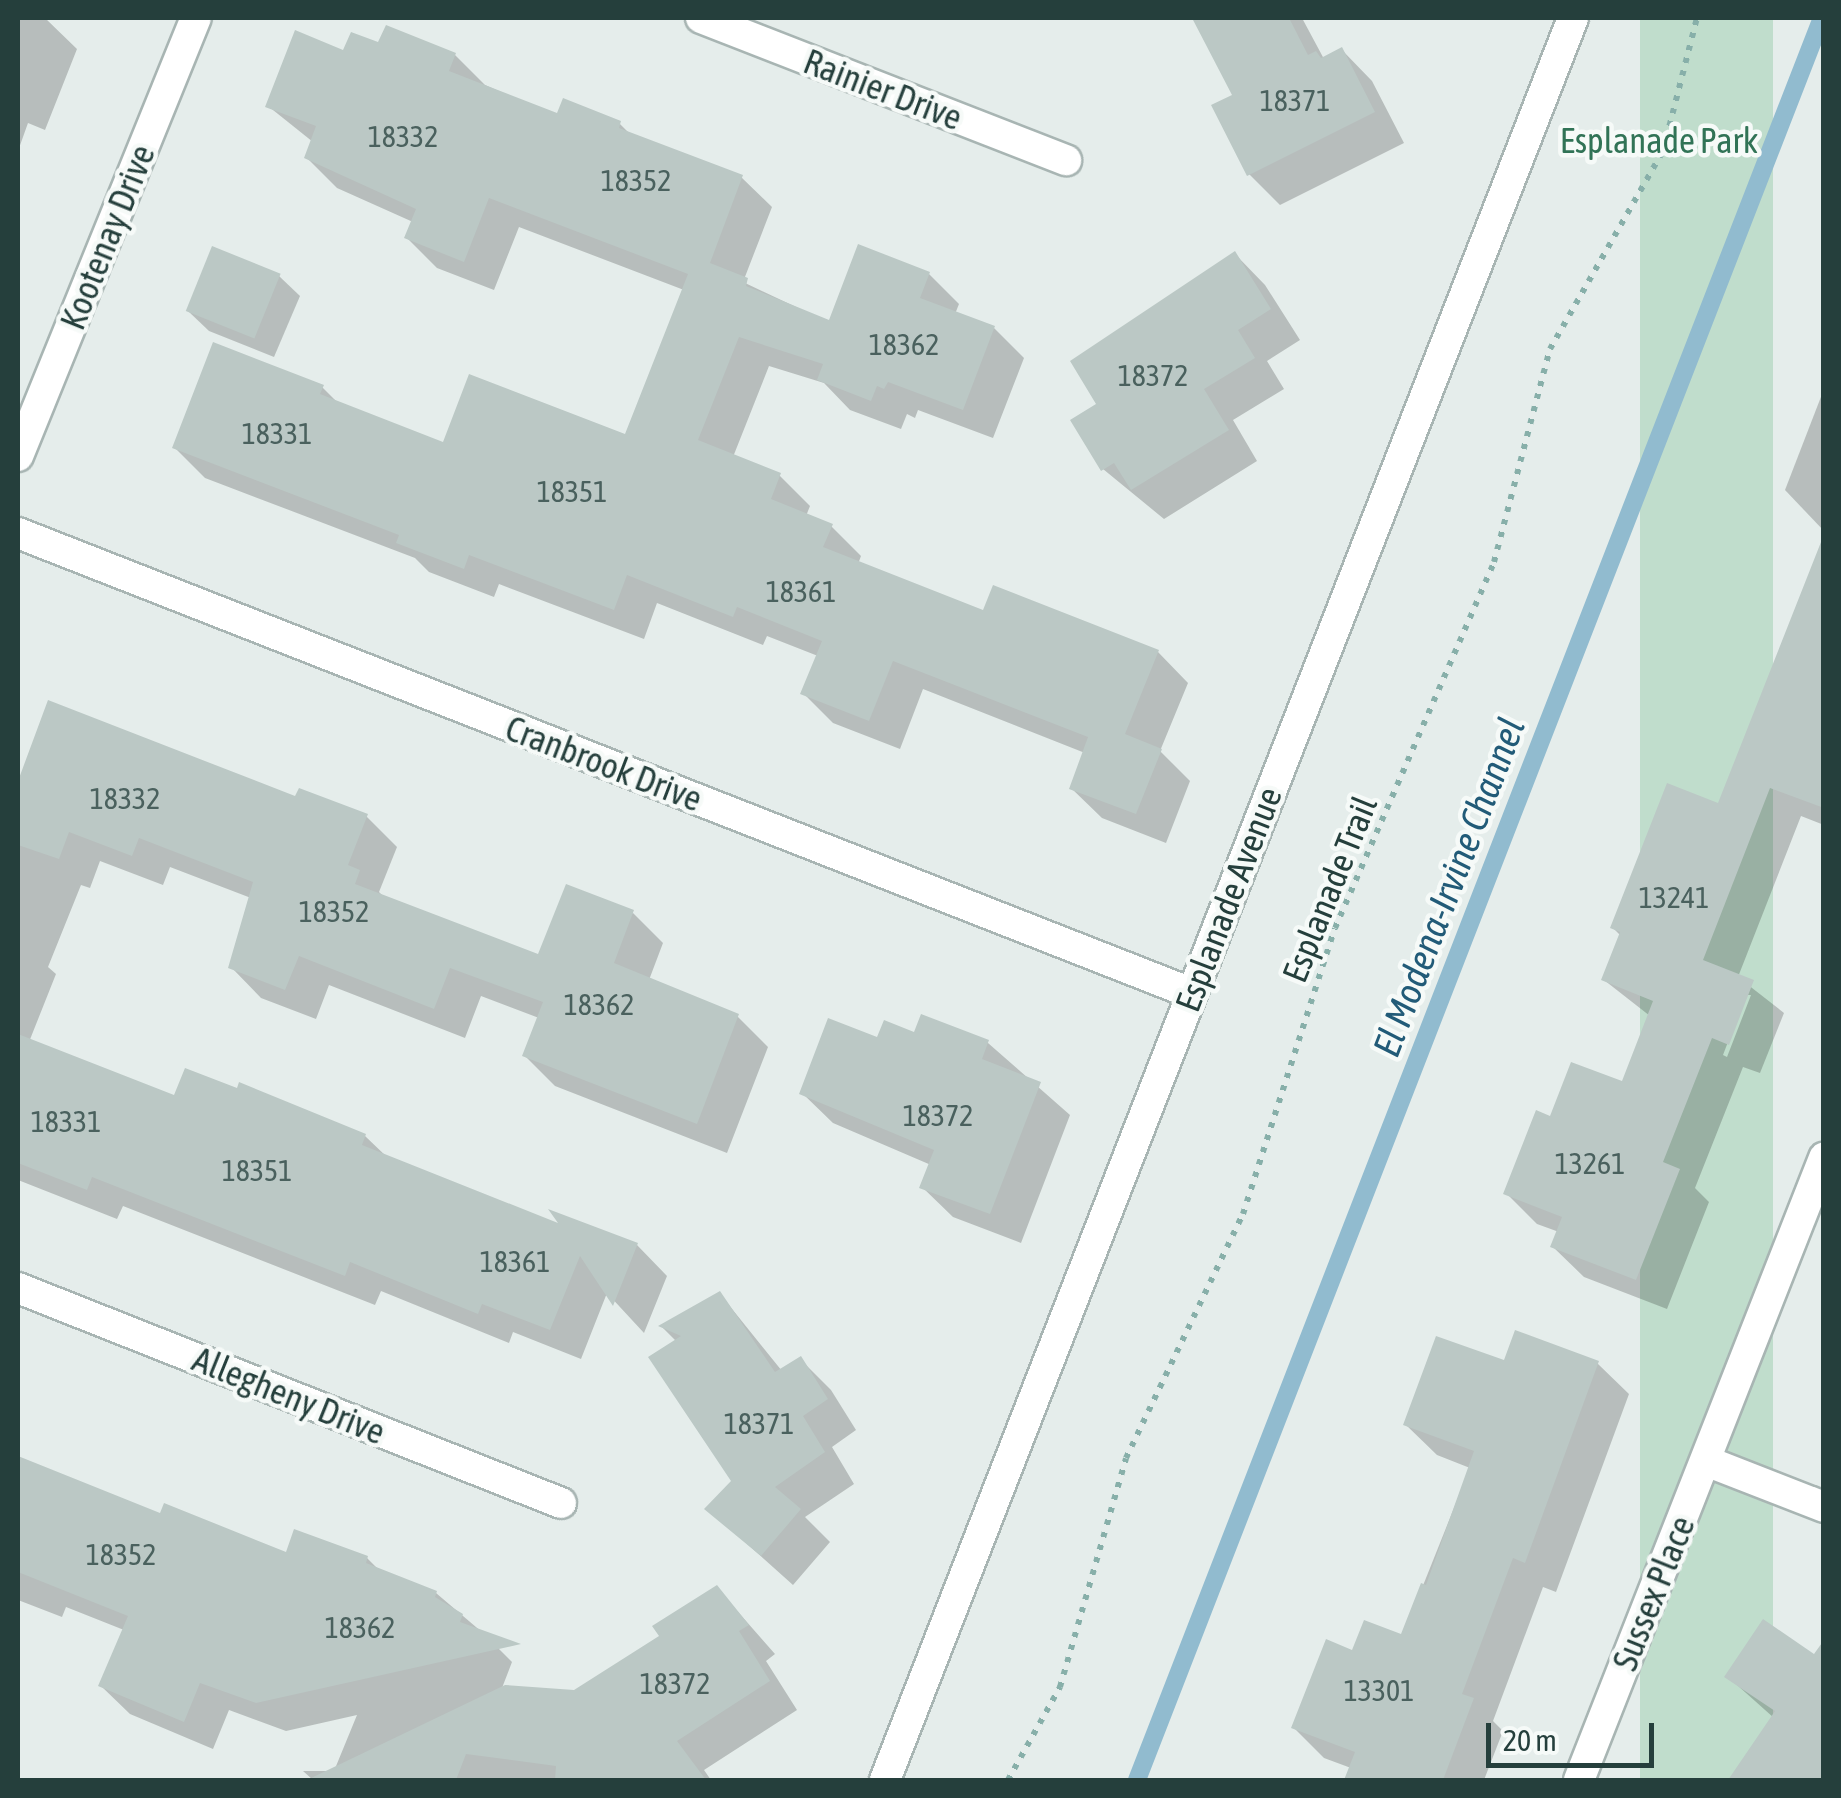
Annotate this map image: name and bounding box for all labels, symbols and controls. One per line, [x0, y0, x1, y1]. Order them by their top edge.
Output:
street label: Rainier Drive [798, 40, 968, 138]
house number: 18371 [1260, 82, 1330, 118]
house number: 18332 [368, 118, 438, 154]
park label: Esplanade Park [1560, 119, 1758, 161]
street label: Kootenay Drive [51, 139, 163, 335]
house number: 18352 [601, 162, 671, 198]
house number: 18362 [869, 326, 939, 362]
house number: 18372 [1118, 357, 1188, 393]
house number: 18331 [242, 415, 312, 451]
house number: 18351 [537, 473, 607, 509]
house number: 18361 [766, 573, 836, 609]
street label: Cranbrook Drive [500, 706, 708, 820]
water label: El Modena-Irvine Channel [1363, 711, 1535, 1063]
house number: 18332 [90, 780, 160, 816]
street label: Esplanade Avenue [1166, 781, 1290, 1017]
street label: Esplanade Trail [1273, 790, 1385, 988]
house number: 13241 [1639, 879, 1709, 915]
house number: 18352 [299, 893, 369, 929]
house number: 18362 [564, 986, 634, 1022]
house number: 18372 [903, 1097, 973, 1133]
house number: 18331 [31, 1103, 101, 1139]
house number: 13261 [1555, 1145, 1625, 1181]
house number: 18351 [222, 1152, 292, 1188]
house number: 18361 [480, 1243, 550, 1279]
street label: Allegheny Drive [187, 1337, 391, 1453]
house number: 18371 [724, 1405, 794, 1441]
street label: Sussex Place [1603, 1510, 1703, 1676]
house number: 18352 [86, 1536, 156, 1572]
house number: 18362 [325, 1609, 395, 1645]
house number: 18372 [640, 1665, 710, 1701]
house number: 13301 [1344, 1672, 1414, 1708]
scale bar [1491, 1703, 1658, 1765]
text: 20 m [1503, 1723, 1557, 1757]

